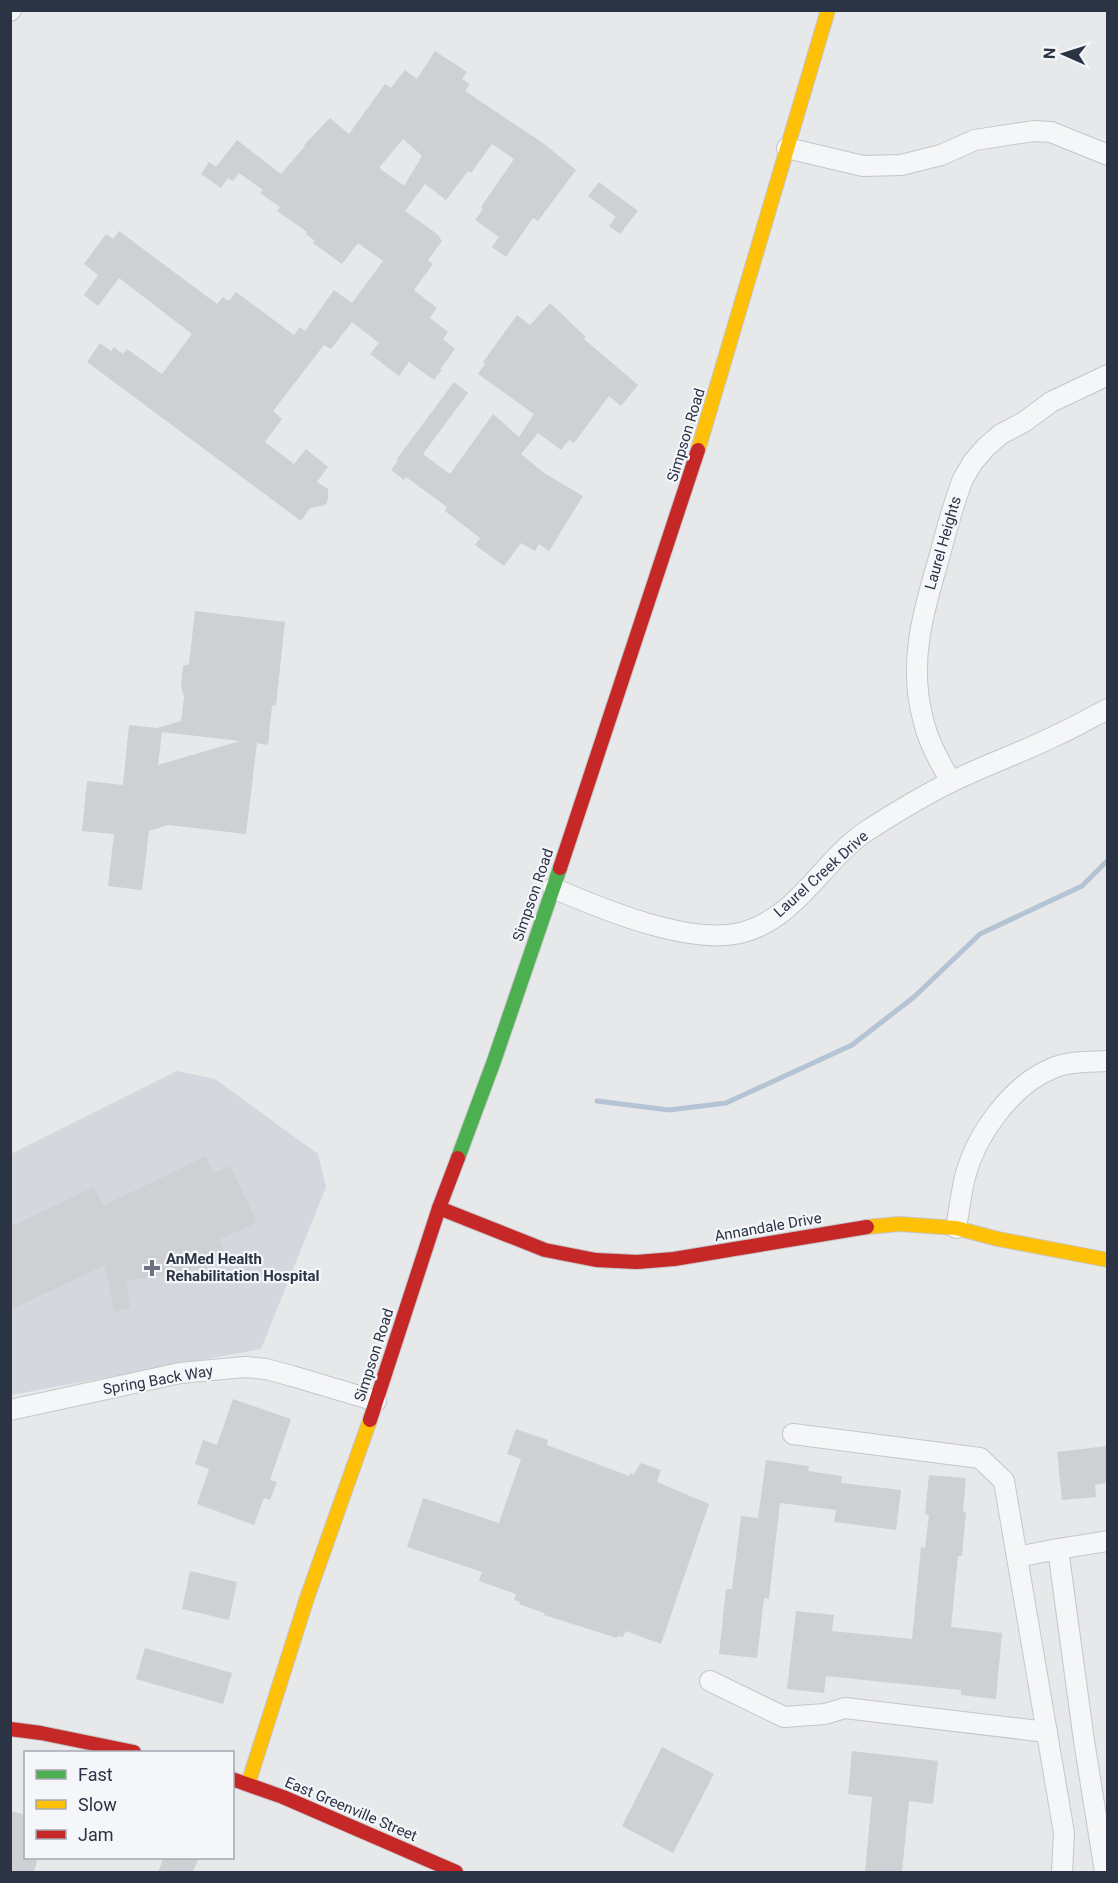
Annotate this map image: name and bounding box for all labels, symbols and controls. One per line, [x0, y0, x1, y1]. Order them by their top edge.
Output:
north arrow [1034, 24, 1094, 84]
text: N [1040, 47, 1059, 59]
street label: Simpson Road [663, 386, 709, 484]
street label: Laurel Heights [921, 494, 965, 592]
street label: Laurel Creek Drive [770, 827, 872, 921]
street label: Simpson Road [509, 846, 557, 944]
street label: Annandale Drive [713, 1209, 823, 1245]
place label: AnMed Health Rehabilitation Hospital [166, 1250, 320, 1285]
marker: AnMed Health Rehabilitation Hospital [143, 1259, 161, 1277]
street label: Simpson Road [350, 1306, 398, 1404]
street label: Spring Back Way [102, 1361, 214, 1399]
legend [24, 1751, 234, 1859]
text: Fast [78, 1764, 113, 1785]
street label: East Greenville Street [282, 1773, 420, 1845]
text: Slow [78, 1794, 117, 1815]
text: Jam [78, 1824, 114, 1845]

